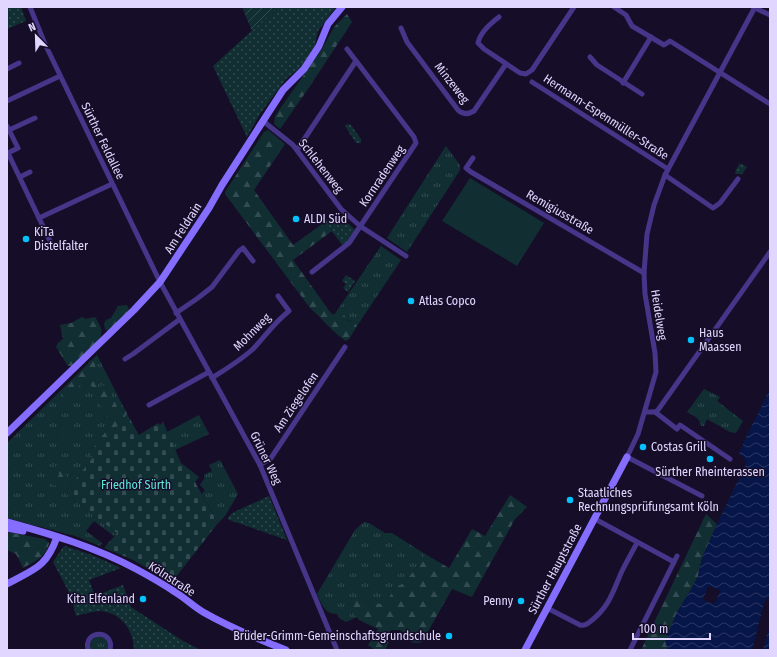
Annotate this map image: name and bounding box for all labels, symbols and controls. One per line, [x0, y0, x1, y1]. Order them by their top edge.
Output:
north arrow [16, 16, 56, 56]
text: N [27, 20, 38, 35]
street label: Minzeweg [432, 60, 472, 106]
street label: Hermann-Espenmüller-Straße [541, 71, 671, 163]
street label: Sürther Feldallee [78, 100, 128, 182]
street label: Schlehenweg [296, 136, 347, 196]
street label: Kornradenweg [356, 142, 408, 209]
street label: Remigiusstraße [524, 187, 596, 237]
street label: Am Feldrain [161, 200, 205, 256]
place label: ALDI Süd [304, 212, 347, 226]
marker: ALDI Süd [291, 214, 301, 224]
place label: KiTa Distelfalter [34, 225, 89, 253]
marker: KiTa Distelfalter [21, 234, 31, 244]
street label: Heidelweg [648, 289, 670, 342]
place label: Atlas Copco [419, 294, 476, 308]
marker: Atlas Copco [406, 296, 416, 306]
street label: Mohnweg [230, 310, 274, 354]
place label: Haus Maassen [699, 326, 742, 354]
marker: Haus Maassen [686, 335, 696, 345]
street label: Am Ziegelofen [271, 369, 321, 435]
street label: Grüner Weg [247, 429, 285, 487]
place label: Costas Grill [651, 440, 706, 454]
marker: Costas Grill [638, 442, 648, 452]
marker: Sürther Rheinterassen [705, 454, 715, 464]
place label: Sürther Rheinterassen [655, 465, 765, 479]
park label: Friedhof Sürth [101, 478, 171, 492]
place label: Staatliches Rechnungsprüfungsamt Köln [578, 486, 719, 514]
marker: Staatliches Rechnungsprüfungsamt Köln [565, 495, 575, 505]
street label: Sürther Hauptstraße [525, 521, 585, 617]
street label: Kölnstraße [146, 559, 198, 599]
place label: Kita Elfenland [67, 592, 135, 606]
marker: Kita Elfenland [138, 594, 148, 604]
place label: Penny [483, 594, 514, 608]
marker: Penny [516, 596, 526, 606]
scale bar [633, 615, 710, 641]
text: 100 m [639, 622, 668, 636]
place label: Brüder-Grimm-Gemeinschaftsgrundschule [233, 629, 441, 643]
marker: Brüder-Grimm-Gemeinschaftsgrundschule [444, 631, 454, 641]

